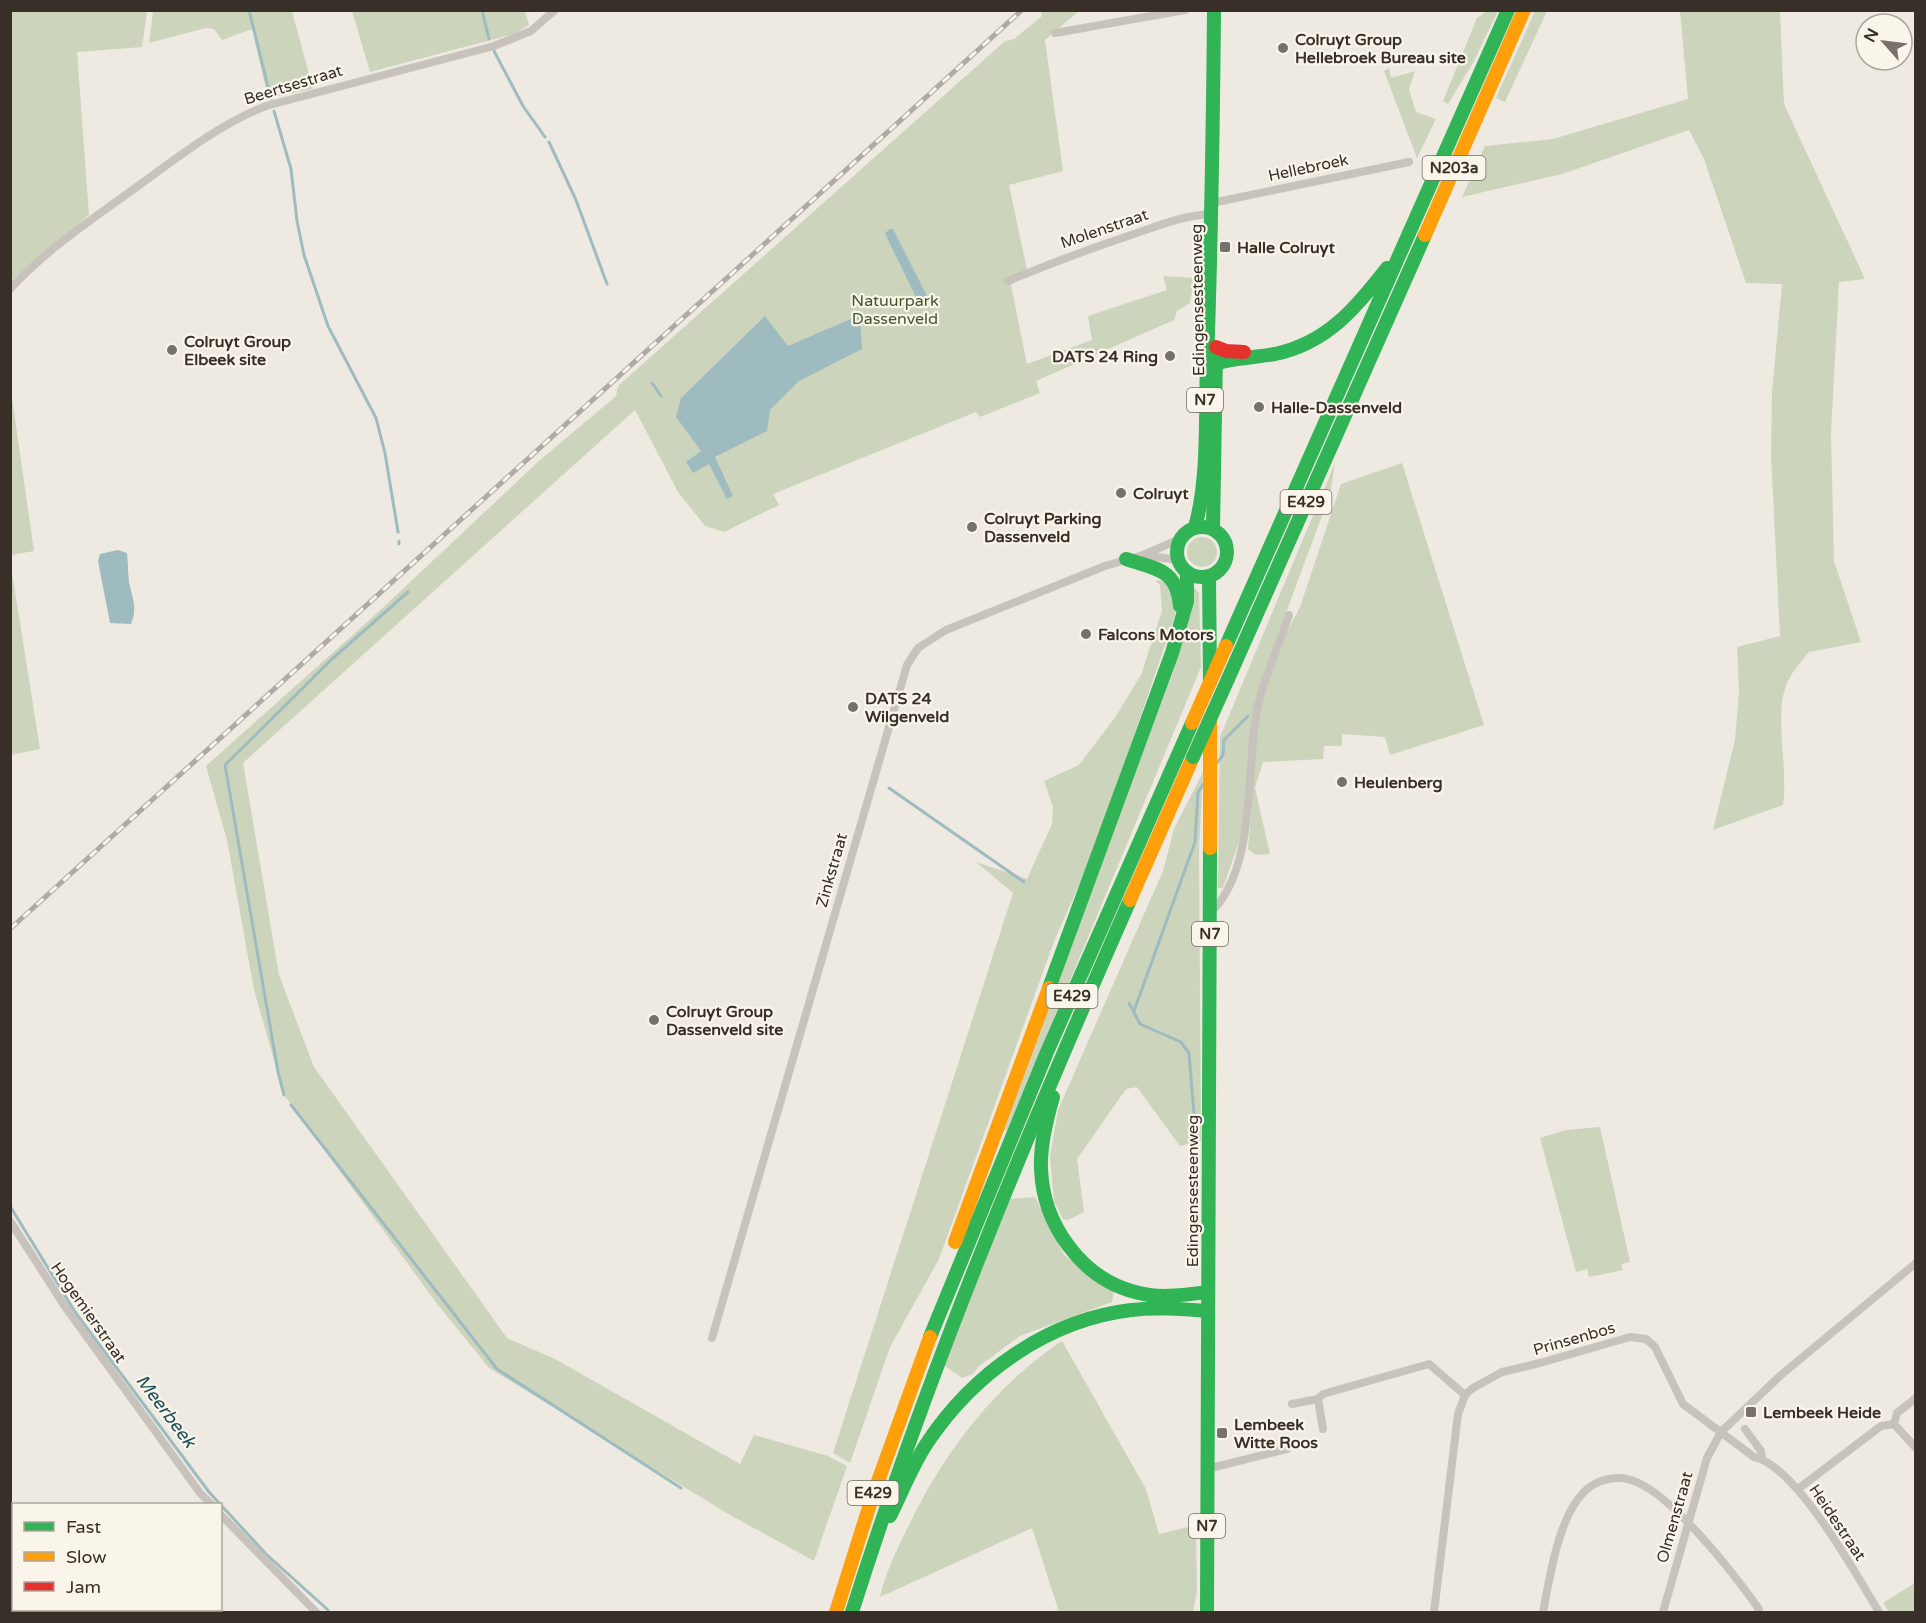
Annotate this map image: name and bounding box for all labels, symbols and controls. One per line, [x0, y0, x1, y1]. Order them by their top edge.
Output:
north arrow [1854, 12, 1914, 72]
text: N [1860, 25, 1883, 46]
place label: Colruyt Group Hellebroek Bureau site [1295, 30, 1466, 68]
marker: Colruyt Group Hellebroek Bureau site [1276, 41, 1290, 55]
street label: Beertsestraat [242, 61, 345, 109]
street label: Hellebroek [1266, 150, 1350, 186]
road number: N203a [1422, 156, 1486, 180]
street label: Molenstraat [1058, 205, 1151, 253]
street label: Edingensesteenweg [1187, 224, 1209, 376]
place label: Halle Colruyt [1237, 238, 1336, 258]
marker: Halle Colruyt [1218, 240, 1232, 254]
park label: Natuurpark Dassenveld [851, 291, 939, 329]
place label: Colruyt Group Elbeek site [184, 332, 291, 370]
marker: Colruyt Group Elbeek site [165, 343, 179, 357]
place label: DATS 24 Ring [1052, 347, 1158, 367]
marker: DATS 24 Ring [1163, 349, 1177, 363]
road number: N7 [1187, 388, 1223, 412]
place label: Halle-Dassenveld [1271, 398, 1402, 418]
marker: Halle-Dassenveld [1252, 400, 1266, 414]
place label: Colruyt [1133, 484, 1189, 504]
marker: Colruyt [1114, 486, 1128, 500]
road number: E429 [1280, 490, 1332, 514]
place label: Colruyt Parking Dassenveld [984, 509, 1102, 547]
marker: Colruyt Parking Dassenveld [965, 520, 979, 534]
place label: Falcons Motors [1098, 625, 1214, 645]
marker: Falcons Motors [1079, 627, 1093, 641]
place label: DATS 24 Wilgenveld [865, 689, 949, 727]
marker: DATS 24 Wilgenveld [846, 700, 860, 714]
place label: Heulenberg [1354, 773, 1443, 793]
marker: Heulenberg [1335, 775, 1349, 789]
street label: Zinkstraat [812, 831, 852, 910]
road number: N7 [1192, 922, 1228, 946]
road number: E429 [1046, 984, 1098, 1008]
place label: Colruyt Group Dassenveld site [666, 1002, 783, 1040]
marker: Colruyt Group Dassenveld site [647, 1013, 661, 1027]
street label: Edingensesteenweg [1183, 1115, 1203, 1267]
street label: Hogemierstraat [46, 1258, 130, 1367]
street label: Prinsenbos [1531, 1318, 1618, 1360]
water label: Meerbeek [131, 1370, 201, 1453]
place label: Lembeek Heide [1763, 1403, 1881, 1423]
marker: Lembeek Heide [1744, 1405, 1758, 1419]
place label: Lembeek Witte Roos [1234, 1415, 1318, 1453]
marker: Lembeek Witte Roos [1215, 1426, 1229, 1440]
street label: Olmenstraat [1652, 1469, 1698, 1565]
road number: E429 [848, 1481, 898, 1505]
street label: Heidestraat [1804, 1481, 1870, 1565]
legend [12, 1503, 222, 1611]
road number: N7 [1189, 1514, 1225, 1538]
text: Fast [66, 1516, 101, 1538]
text: Slow [66, 1546, 107, 1568]
text: Jam [66, 1576, 101, 1598]

